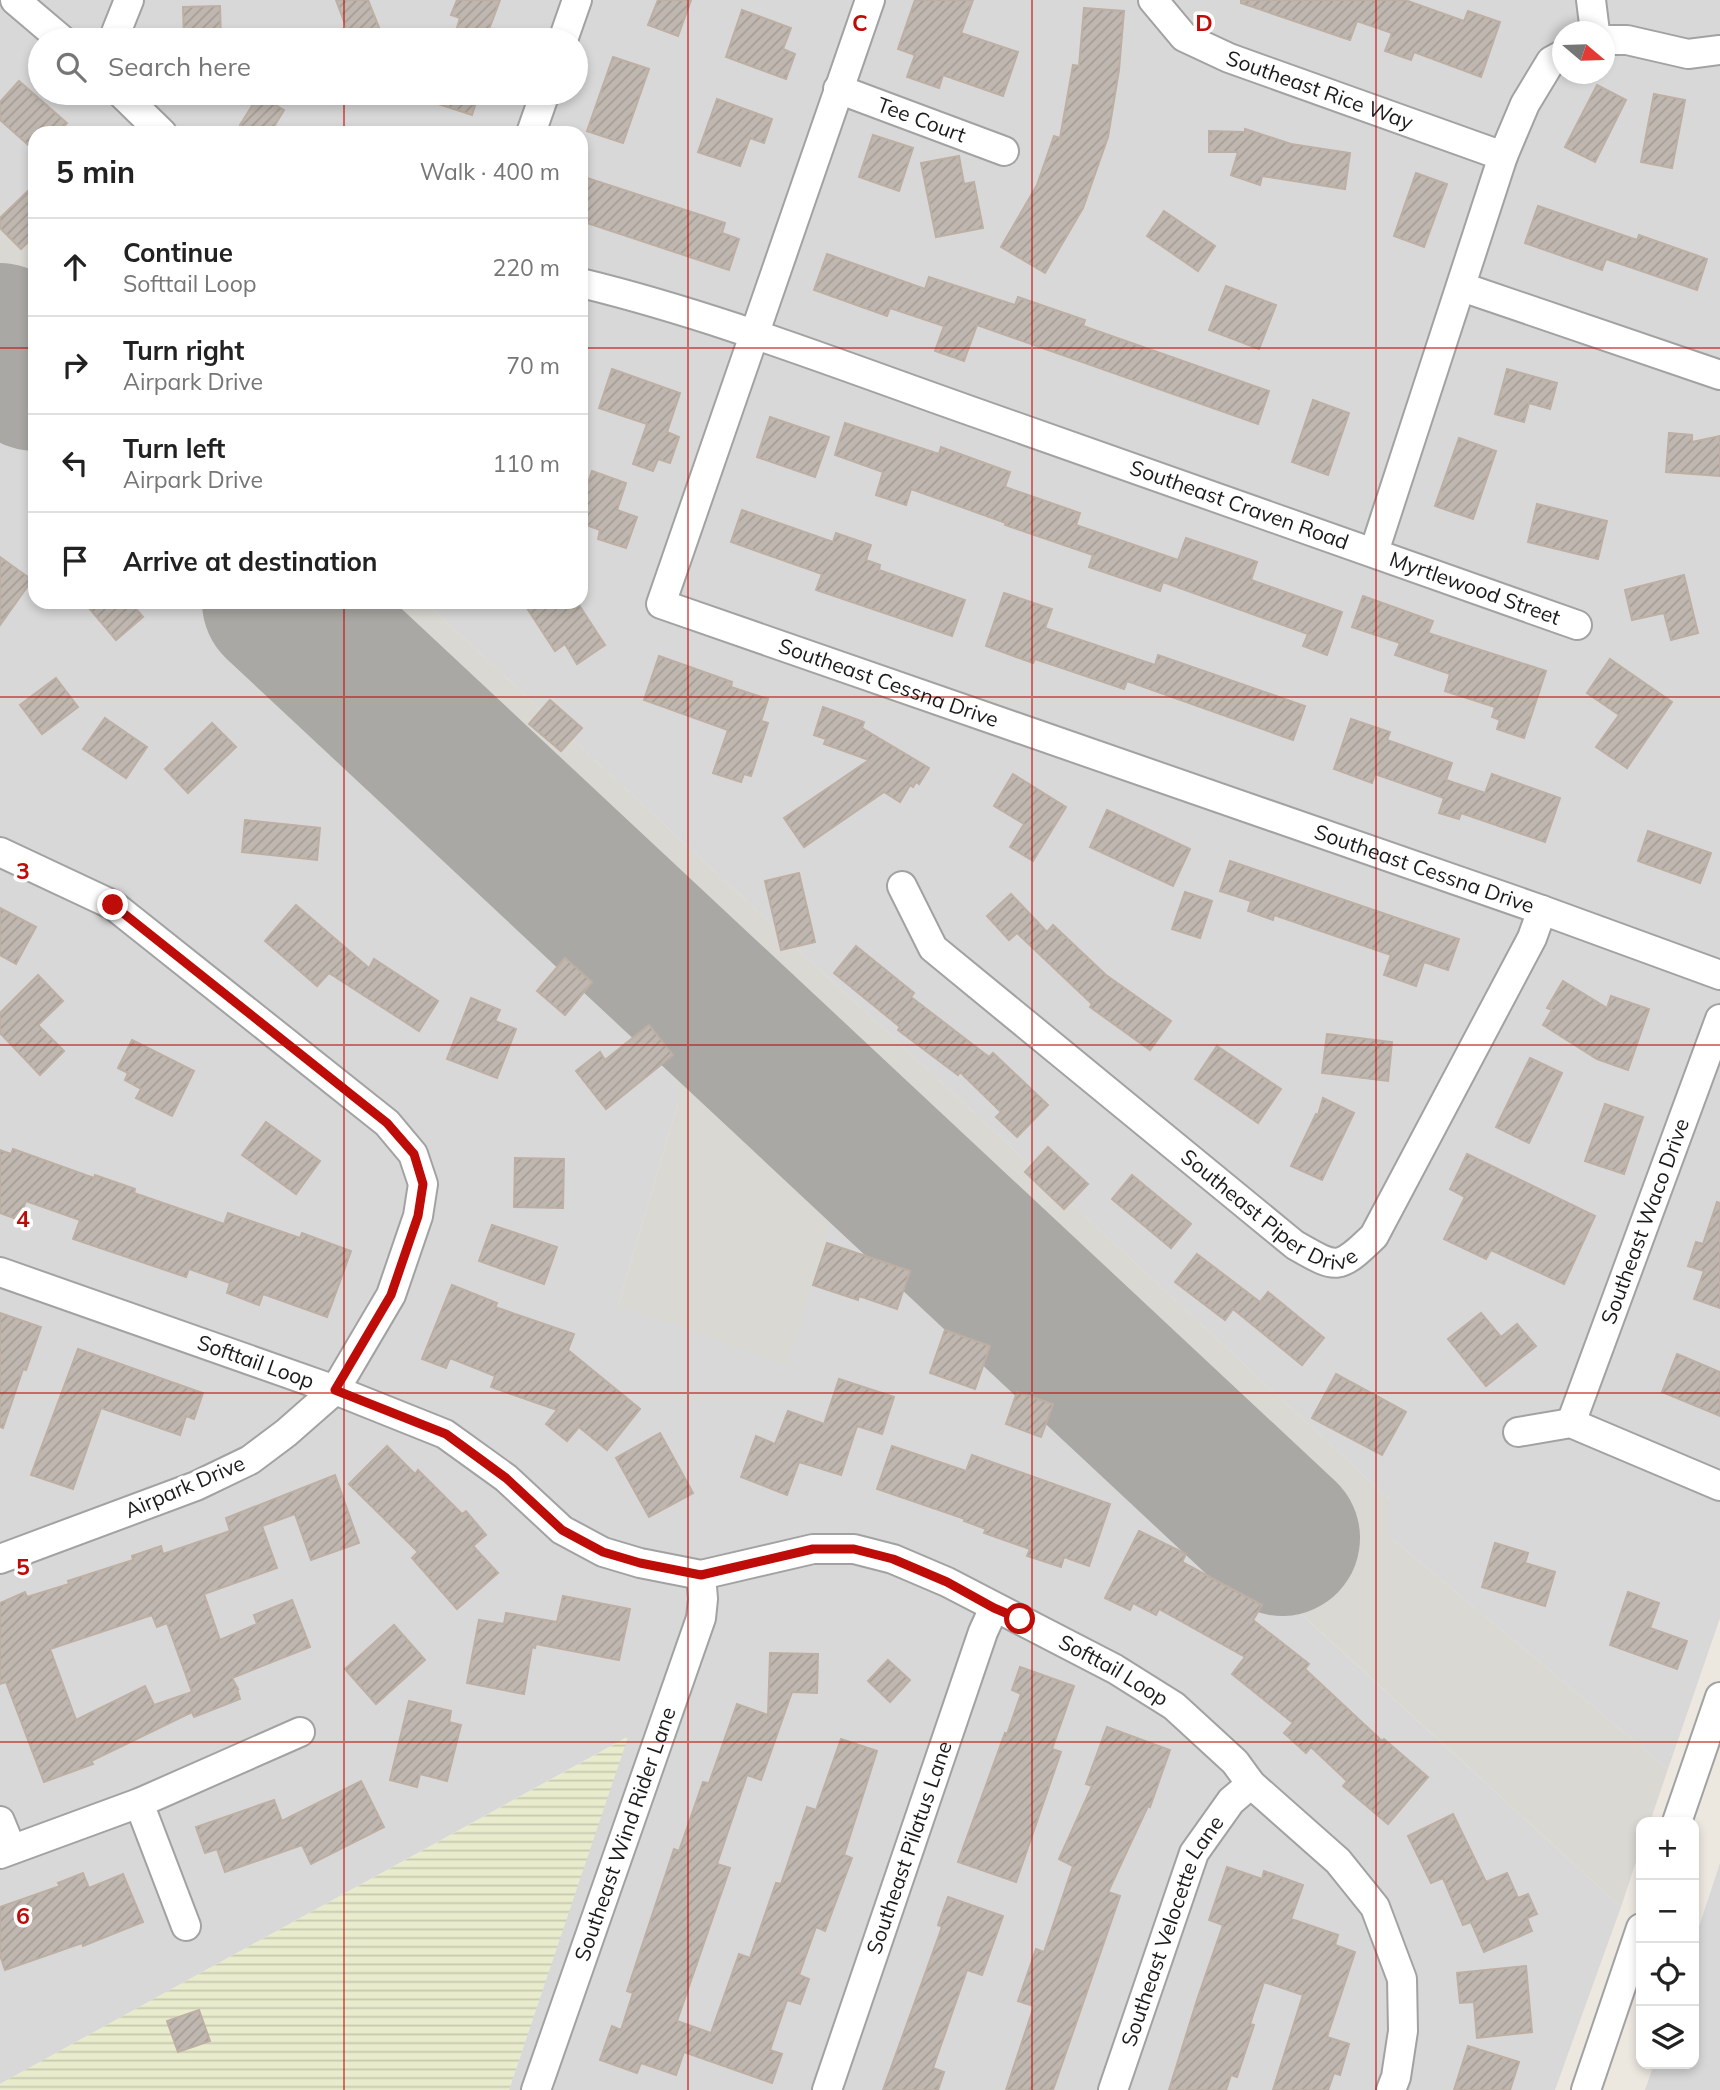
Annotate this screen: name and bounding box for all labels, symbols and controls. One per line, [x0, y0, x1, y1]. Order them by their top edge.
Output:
text: C [852, 8, 868, 37]
text: D [1195, 8, 1213, 37]
north arrow [1552, 21, 1615, 84]
search box [28, 28, 588, 105]
street label: Southeast Rice Way [1223, 44, 1417, 135]
icon: search [52, 48, 90, 86]
text: Search here [108, 50, 251, 83]
street label: Tee Court [874, 91, 970, 148]
text: 5 min [56, 153, 135, 191]
text: Walk · 400 m [420, 157, 560, 186]
text: Continue [123, 236, 233, 269]
icon: ahead [56, 248, 94, 286]
text: 220 m [492, 253, 560, 282]
text: Softtail Loop [123, 269, 257, 298]
text: Turn right [123, 334, 244, 367]
icon: right [56, 346, 94, 384]
text: 70 m [506, 351, 560, 380]
text: Airpark Drive [123, 367, 263, 396]
text: Turn left [123, 432, 225, 465]
icon: left [56, 444, 94, 482]
text: 110 m [492, 449, 560, 478]
street label: Southeast Craven Road [1127, 454, 1353, 555]
text: Airpark Drive [123, 465, 263, 494]
icon: arrive [56, 542, 94, 580]
text: Arrive at destination [123, 545, 378, 578]
street label: Myrtlewood Street [1386, 545, 1564, 630]
street label: Southeast Cessna Drive [775, 632, 1002, 732]
street label: Southeast Cessna Drive [1311, 818, 1538, 918]
text: 3 [16, 856, 30, 885]
route end [97, 889, 128, 920]
street label: Southeast Waco Drive [1595, 1115, 1694, 1327]
street label: Southeast Piper Drive [1176, 1143, 1362, 1275]
text: 4 [16, 1204, 30, 1233]
street label: Softtail Loop [194, 1329, 318, 1394]
street label: Airpark Drive [121, 1449, 249, 1523]
text: 5 [16, 1552, 30, 1581]
route start [1004, 1603, 1035, 1634]
street label: Softtail Loop [1055, 1628, 1174, 1711]
street label: Southeast Wind Rider Lane [568, 1703, 681, 1964]
street label: Southeast Pilatus Lane [860, 1737, 957, 1957]
street label: Southeast Velocette Lane [1115, 1810, 1229, 2050]
map controls [1636, 1817, 1699, 2069]
button: + [1636, 1817, 1699, 1880]
button: − [1636, 1880, 1699, 1943]
text: 6 [16, 1901, 30, 1930]
button: locate [1636, 1943, 1699, 2006]
button: layers [1636, 2006, 1699, 2069]

